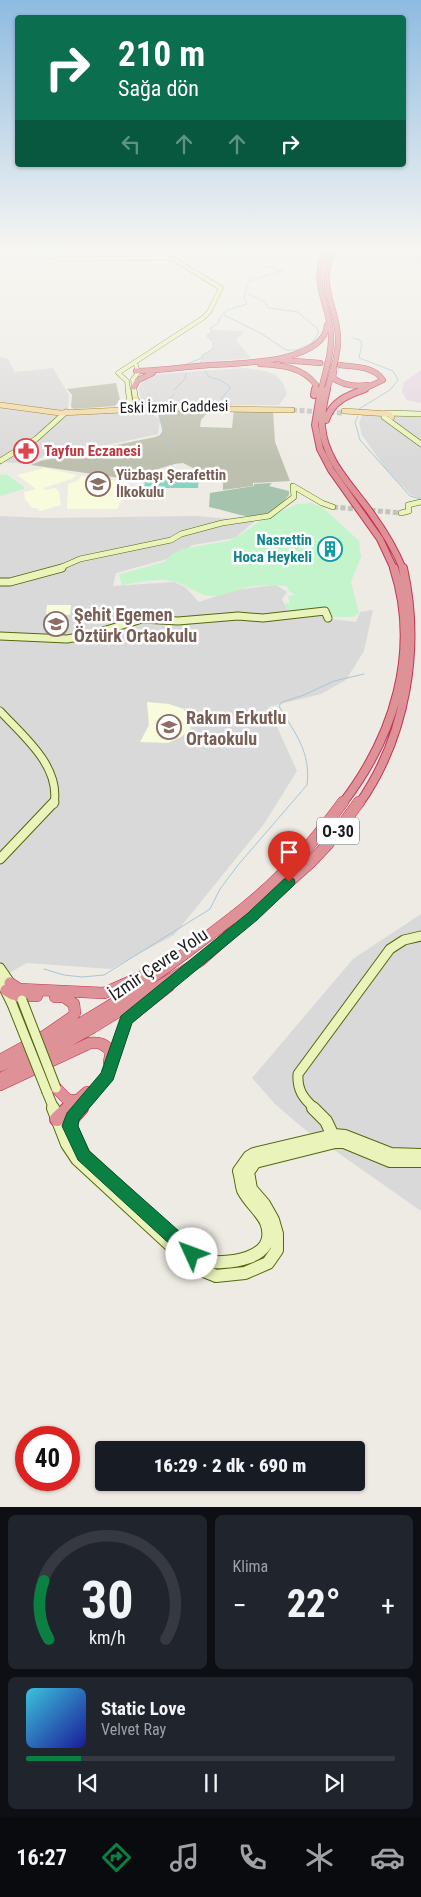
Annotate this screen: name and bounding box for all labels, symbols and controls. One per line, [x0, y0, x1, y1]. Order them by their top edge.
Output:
text: 210 m [118, 34, 205, 75]
icon: right [35, 35, 100, 100]
text: Sağa dön [118, 76, 199, 101]
icon: left [117, 130, 145, 158]
icon: ahead [170, 130, 198, 158]
icon: ahead [223, 130, 251, 158]
icon: right [276, 130, 304, 158]
street label: Eski İzmir Caddesi [119, 397, 229, 417]
pharmacy icon: Tayfun Eczanesi [13, 438, 39, 464]
place label: Tayfun Eczanesi [44, 442, 141, 460]
place label: Yüzbaşı Şerafettin İlkokulu [116, 466, 226, 501]
school or university icon: Yüzbaşı Şerafettin İlkokulu [85, 471, 111, 497]
place label: Nasrettin Hoca Heykeli [233, 531, 312, 566]
building icon: Nasrettin Hoca Heykeli [317, 536, 343, 562]
place label: Şehit Egemen Öztürk Ortaokulu [74, 604, 197, 646]
school or university icon: Şehit Egemen Öztürk Ortaokulu [43, 611, 69, 637]
place label: Rakım Erkutlu Ortaokulu [186, 707, 286, 749]
school or university icon: Rakım Erkutlu Ortaokulu [156, 714, 182, 740]
road number: O-30 [317, 818, 359, 844]
pin [268, 831, 310, 882]
icon: arrive [275, 838, 303, 866]
street label: İzmir Çevre Yolu [105, 923, 211, 1005]
position arrow [165, 1227, 217, 1279]
speed limit sign: 40 [15, 1426, 80, 1491]
text: 16:29 · 2 dk · 690 m [154, 1454, 306, 1477]
text: Klima [233, 1557, 268, 1576]
text: 30 [81, 1570, 134, 1631]
text: 22° [287, 1582, 341, 1626]
text: − [233, 1589, 247, 1622]
text: + [381, 1589, 395, 1622]
text: km/h [89, 1627, 126, 1648]
text: Static Love [101, 1697, 186, 1720]
text: Velvet Ray [101, 1720, 166, 1739]
icon: previous [74, 1769, 102, 1797]
icon: pause [197, 1769, 225, 1797]
icon: next [320, 1769, 348, 1797]
icon: directions [99, 1840, 134, 1875]
icon: music [167, 1840, 202, 1875]
icon: phone [235, 1840, 270, 1875]
icon: climate [302, 1840, 337, 1875]
icon: car [370, 1840, 405, 1875]
text: 16:27 [16, 1845, 67, 1870]

